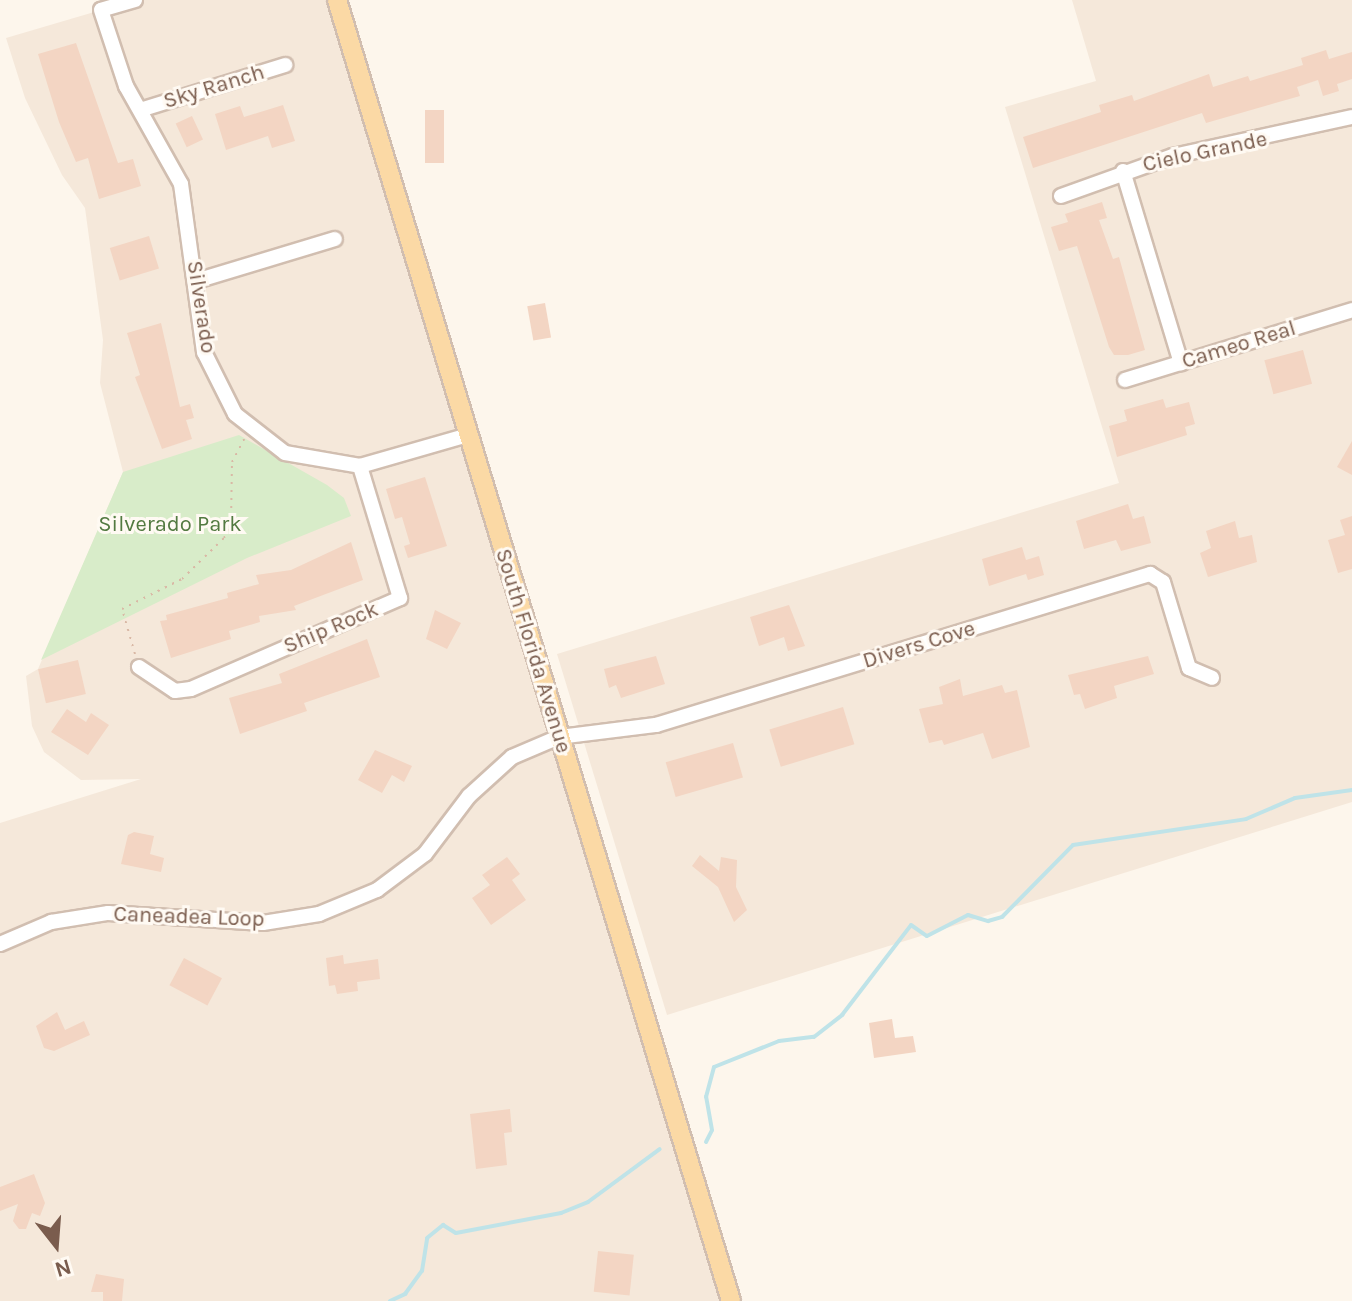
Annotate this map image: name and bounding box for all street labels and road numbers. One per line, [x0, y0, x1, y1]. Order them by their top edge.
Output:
street label: Sky Ranch [160, 59, 268, 115]
street label: Cielo Grande [1140, 126, 1270, 178]
street label: Silverado [181, 259, 221, 355]
street label: Cameo Real [1179, 315, 1299, 375]
street label: South Florida Avenue [489, 546, 577, 756]
street label: Ship Rock [280, 596, 382, 660]
street label: Divers Cove [860, 615, 978, 675]
street label: Caneadea Loop [113, 901, 265, 933]

